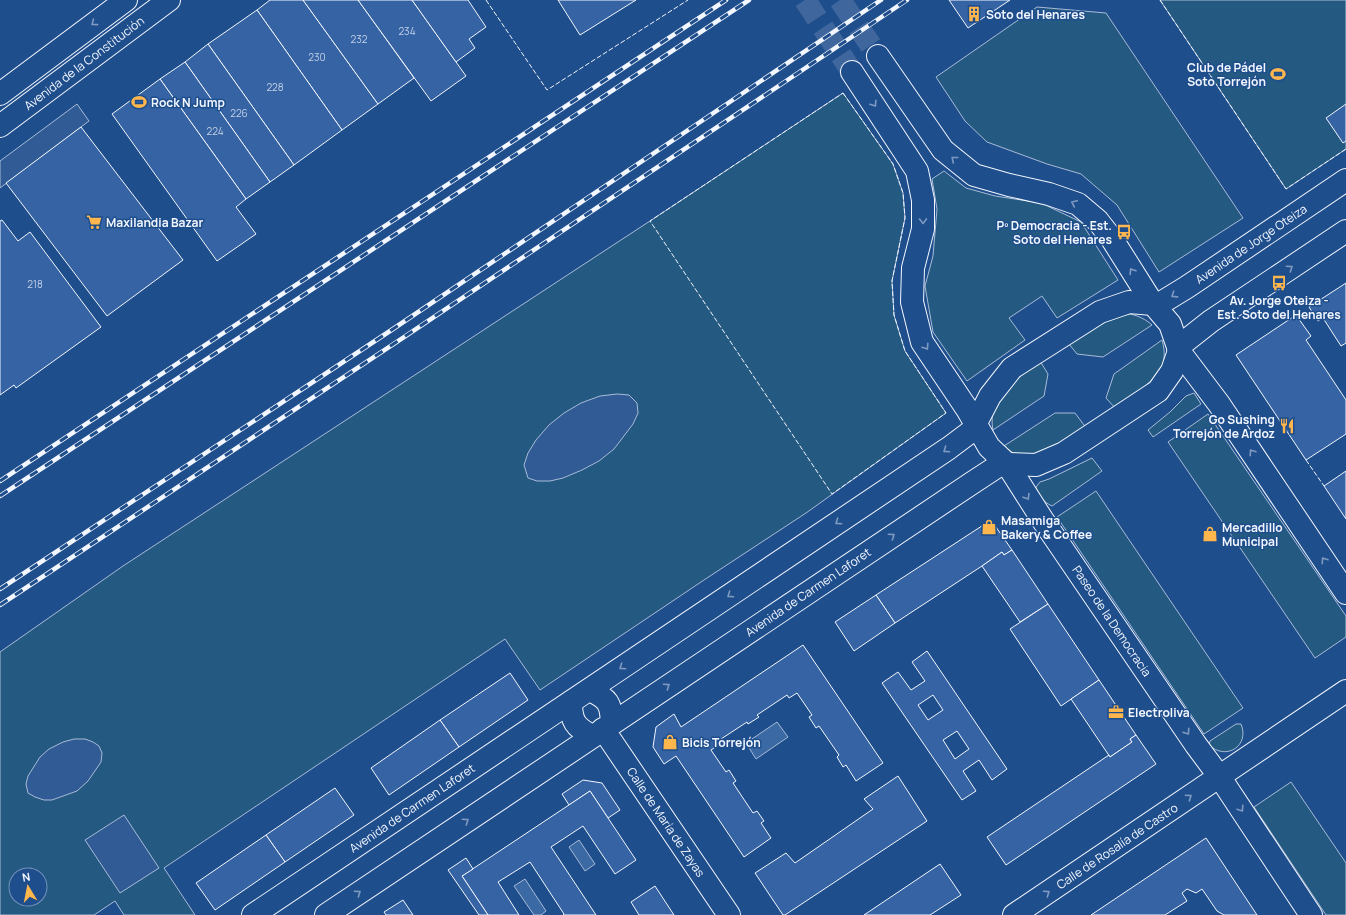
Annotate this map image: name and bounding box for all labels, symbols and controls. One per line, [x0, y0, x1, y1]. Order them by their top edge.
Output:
building icon: Soto del Henares [965, 5, 983, 23]
place label: Soto del Henares [986, 6, 1085, 23]
street label: Avenida de la Constitución [20, 12, 148, 114]
one-way arrow [92, 18, 99, 25]
house number: 234 [398, 24, 416, 38]
house number: 232 [351, 32, 368, 46]
house number: 230 [308, 50, 326, 64]
place label: Club de Pádel Soto Torrejón [1187, 59, 1266, 90]
sports icon: Club de Pádel Soto Torrejón [1269, 65, 1287, 83]
house number: 228 [266, 80, 284, 94]
sports icon: Rock N Jump [130, 93, 148, 111]
place label: Rock N Jump [151, 94, 225, 111]
one-way arrow [869, 100, 876, 107]
house number: 226 [230, 106, 248, 120]
house number: 224 [206, 124, 224, 138]
one-way arrow [951, 157, 958, 164]
one-way arrow [1071, 200, 1078, 208]
street label: Avenida de Jorge Oteiza [1192, 200, 1310, 288]
supermarket icon: Maxilandia Bazar [85, 213, 103, 231]
place label: Maxilandia Bazar [106, 214, 203, 231]
place label: Pº Democracia - Est. Soto del Henares [997, 217, 1112, 248]
one-way arrow [919, 218, 927, 224]
bus stop icon: Pº Democracia - Est. Soto del Henares [1115, 223, 1133, 241]
one-way arrow [1286, 265, 1293, 273]
one-way arrow [1130, 268, 1137, 275]
bus stop icon: Av. Jorge Oteiza - Est. Soto del Henares [1270, 274, 1288, 292]
house number: 218 [27, 277, 43, 291]
one-way arrow [1171, 290, 1178, 297]
place label: Av. Jorge Oteiza - Est. Soto del Henares [1217, 292, 1341, 323]
one-way arrow [921, 343, 929, 350]
place label: Go Sushing Torrejón de Ardoz [1173, 411, 1275, 442]
restaurant icon: Go Sushing Torrejón de Ardoz [1278, 417, 1296, 435]
one-way arrow [943, 445, 950, 453]
one-way arrow [1249, 450, 1256, 457]
one-way arrow [1023, 493, 1030, 500]
place label: Masamiga Bakery & Coffee [1001, 512, 1092, 543]
one-way arrow [835, 517, 842, 525]
shop icon: Masamiga Bakery & Coffee [980, 518, 998, 536]
place label: Mercadillo Municipal [1222, 519, 1283, 550]
shop icon: Mercadillo Municipal [1201, 525, 1219, 543]
one-way arrow [888, 533, 895, 541]
street label: Avenida de Carmen Laforet [742, 543, 874, 641]
one-way arrow [1321, 557, 1329, 564]
street label: Paseo de la Democracia [1069, 562, 1155, 680]
one-way arrow [727, 590, 734, 598]
one-way arrow [619, 662, 626, 670]
one-way arrow [663, 683, 670, 691]
office icon: Electroliva [1107, 703, 1125, 721]
place label: Electroliva [1128, 704, 1190, 721]
one-way arrow [1182, 728, 1190, 735]
shop icon: Bicis Torrejón [661, 733, 679, 751]
place label: Bicis Torrejón [682, 734, 761, 751]
street label: Avenida de Carmen Laforet [346, 759, 478, 857]
street label: Calle de María de Zayas [623, 764, 709, 880]
one-way arrow [1185, 794, 1192, 802]
street label: Calle de Rosalía de Castro [1053, 799, 1181, 893]
one-way arrow [1236, 805, 1244, 812]
one-way arrow [462, 818, 469, 826]
north arrow [8, 867, 48, 907]
text: N [21, 869, 31, 885]
one-way arrow [354, 890, 361, 898]
one-way arrow [1042, 891, 1049, 898]

